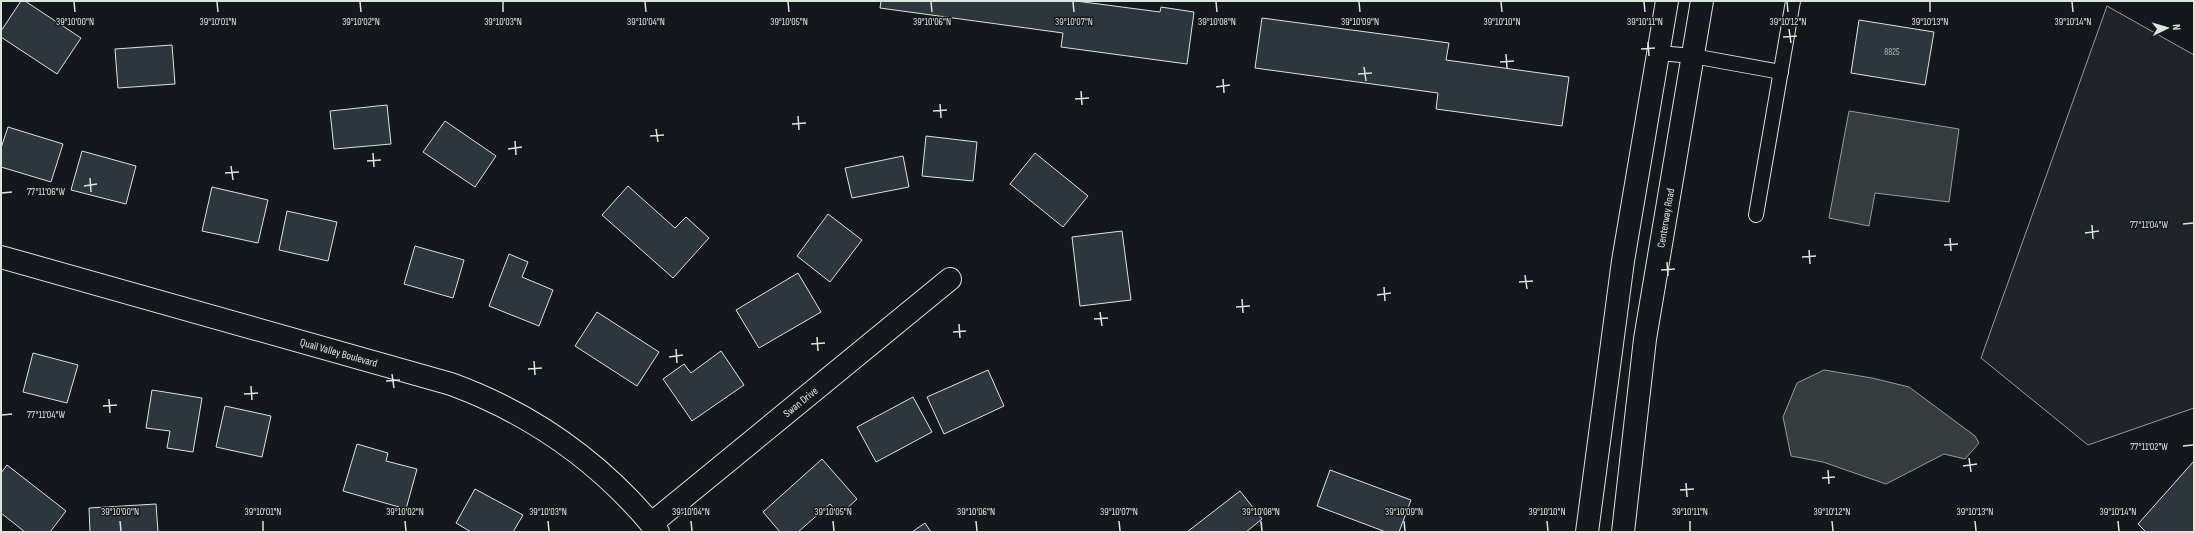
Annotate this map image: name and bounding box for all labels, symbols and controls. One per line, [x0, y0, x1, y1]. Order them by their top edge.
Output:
north arrow [2147, 8, 2187, 48]
text: 39°10'00"N [56, 16, 94, 28]
text: 39°10'01"N [200, 16, 236, 28]
text: 39°10'02"N [342, 16, 380, 28]
text: 39°10'03"N [484, 16, 522, 28]
text: 39°10'04"N [627, 16, 665, 28]
text: 39°10'05"N [770, 16, 808, 28]
text: 39°10'06"N [913, 16, 951, 28]
text: 39°10'07"N [1055, 16, 1093, 28]
text: 39°10'08"N [1198, 16, 1236, 28]
text: 39°10'09"N [1341, 16, 1379, 28]
text: 39°10'10"N [1483, 16, 1521, 28]
text: 39°10'11"N [1627, 16, 1663, 28]
text: 39°10'12"N [1770, 16, 1806, 28]
text: 39°10'13"N [1912, 16, 1948, 28]
text: 39°10'14"N [2055, 16, 2091, 28]
text: N [2170, 24, 2183, 31]
house number: 8825 [1884, 47, 1900, 58]
text: 77°11'06"W [27, 186, 65, 198]
street label: Centerway Road [1654, 187, 1677, 249]
text: 77°11'04"W [2130, 219, 2168, 231]
street label: Quail Valley Boulevard [298, 336, 379, 370]
street label: Swan Drive [781, 384, 820, 420]
text: 77°11'04"W [27, 409, 65, 421]
text: 77°11'02"W [2130, 441, 2168, 453]
text: 39°10'00"N [101, 506, 139, 518]
text: 39°10'01"N [245, 506, 281, 518]
text: 39°10'02"N [386, 506, 424, 518]
text: 39°10'03"N [529, 506, 567, 518]
text: 39°10'04"N [672, 506, 710, 518]
text: 39°10'05"N [814, 506, 852, 518]
text: 39°10'06"N [957, 506, 995, 518]
text: 39°10'07"N [1100, 506, 1138, 518]
text: 39°10'08"N [1242, 506, 1280, 518]
text: 39°10'09"N [1385, 506, 1423, 518]
text: 39°10'10"N [1528, 506, 1566, 518]
text: 39°10'11"N [1672, 506, 1708, 518]
text: 39°10'12"N [1814, 506, 1850, 518]
text: 39°10'13"N [1957, 506, 1993, 518]
text: 39°10'14"N [2100, 506, 2136, 518]

